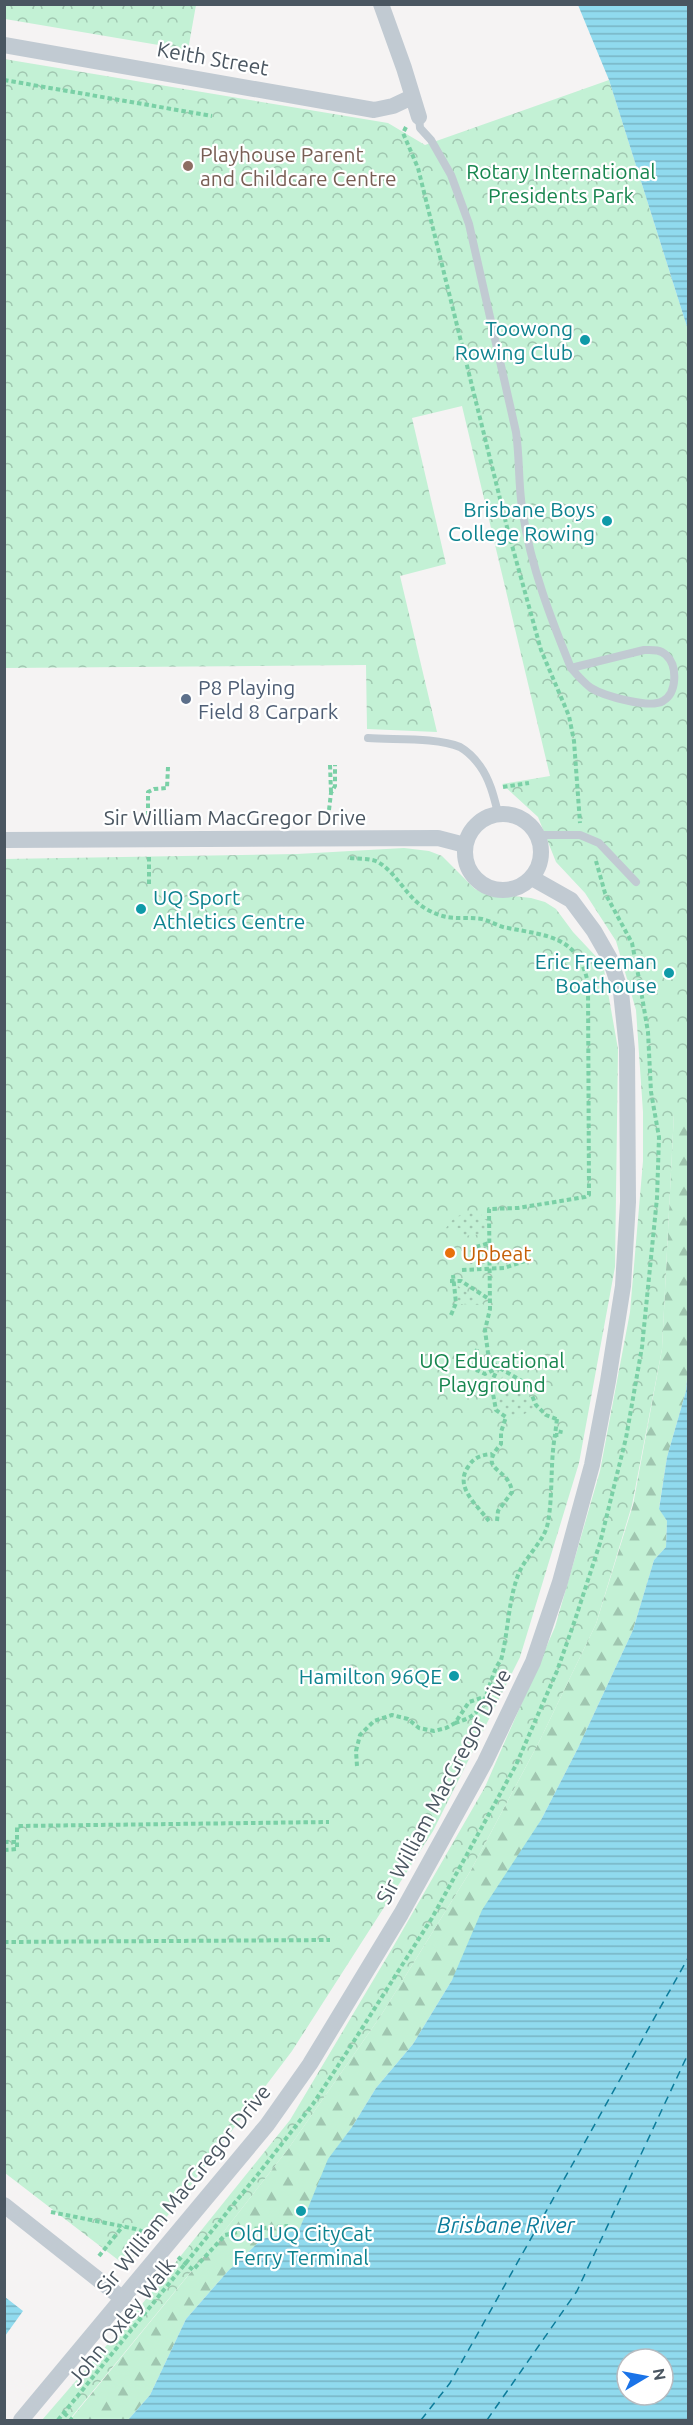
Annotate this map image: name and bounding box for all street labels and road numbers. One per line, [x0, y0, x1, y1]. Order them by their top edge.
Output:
street label: Keith Street [155, 36, 271, 80]
street label: Sir William MacGregor Drive [104, 805, 366, 829]
street label: Sir William MacGregor Drive [371, 1664, 515, 1908]
street label: Sir William MacGregor Drive [91, 2079, 275, 2299]
street label: John Oxley Walk [63, 2252, 180, 2389]

